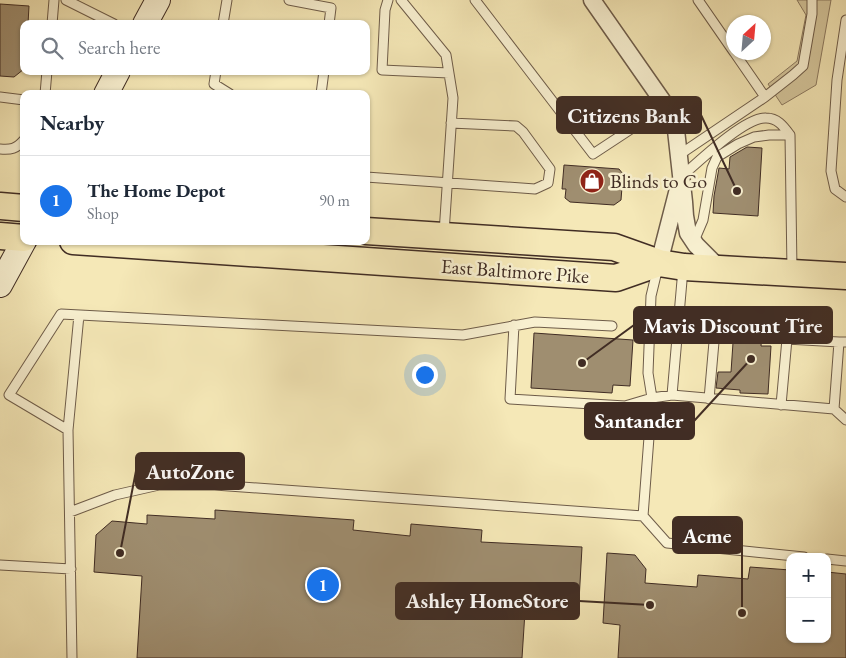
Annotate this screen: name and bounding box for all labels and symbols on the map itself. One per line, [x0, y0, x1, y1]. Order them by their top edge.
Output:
north arrow [726, 15, 771, 60]
callout: Citizens Bank [557, 97, 701, 133]
text: Citizens Bank [567, 102, 691, 129]
shop icon: Blinds to Go [579, 168, 605, 194]
place label: Blinds to Go [610, 168, 707, 194]
street label: East Baltimore Pike [440, 253, 590, 289]
callout: Mavis Discount Tire [634, 307, 832, 343]
text: Mavis Discount Tire [644, 312, 823, 339]
your location [412, 362, 438, 388]
callout: Santander [585, 403, 694, 439]
text: Santander [595, 407, 684, 434]
callout: AutoZone [136, 453, 244, 489]
text: AutoZone [145, 458, 235, 485]
callout: Acme [673, 517, 742, 553]
text: Acme [681, 522, 732, 549]
pin: 1 [307, 566, 339, 604]
callout: Ashley HomeStore [396, 583, 579, 619]
text: Ashley HomeStore [405, 587, 569, 614]

